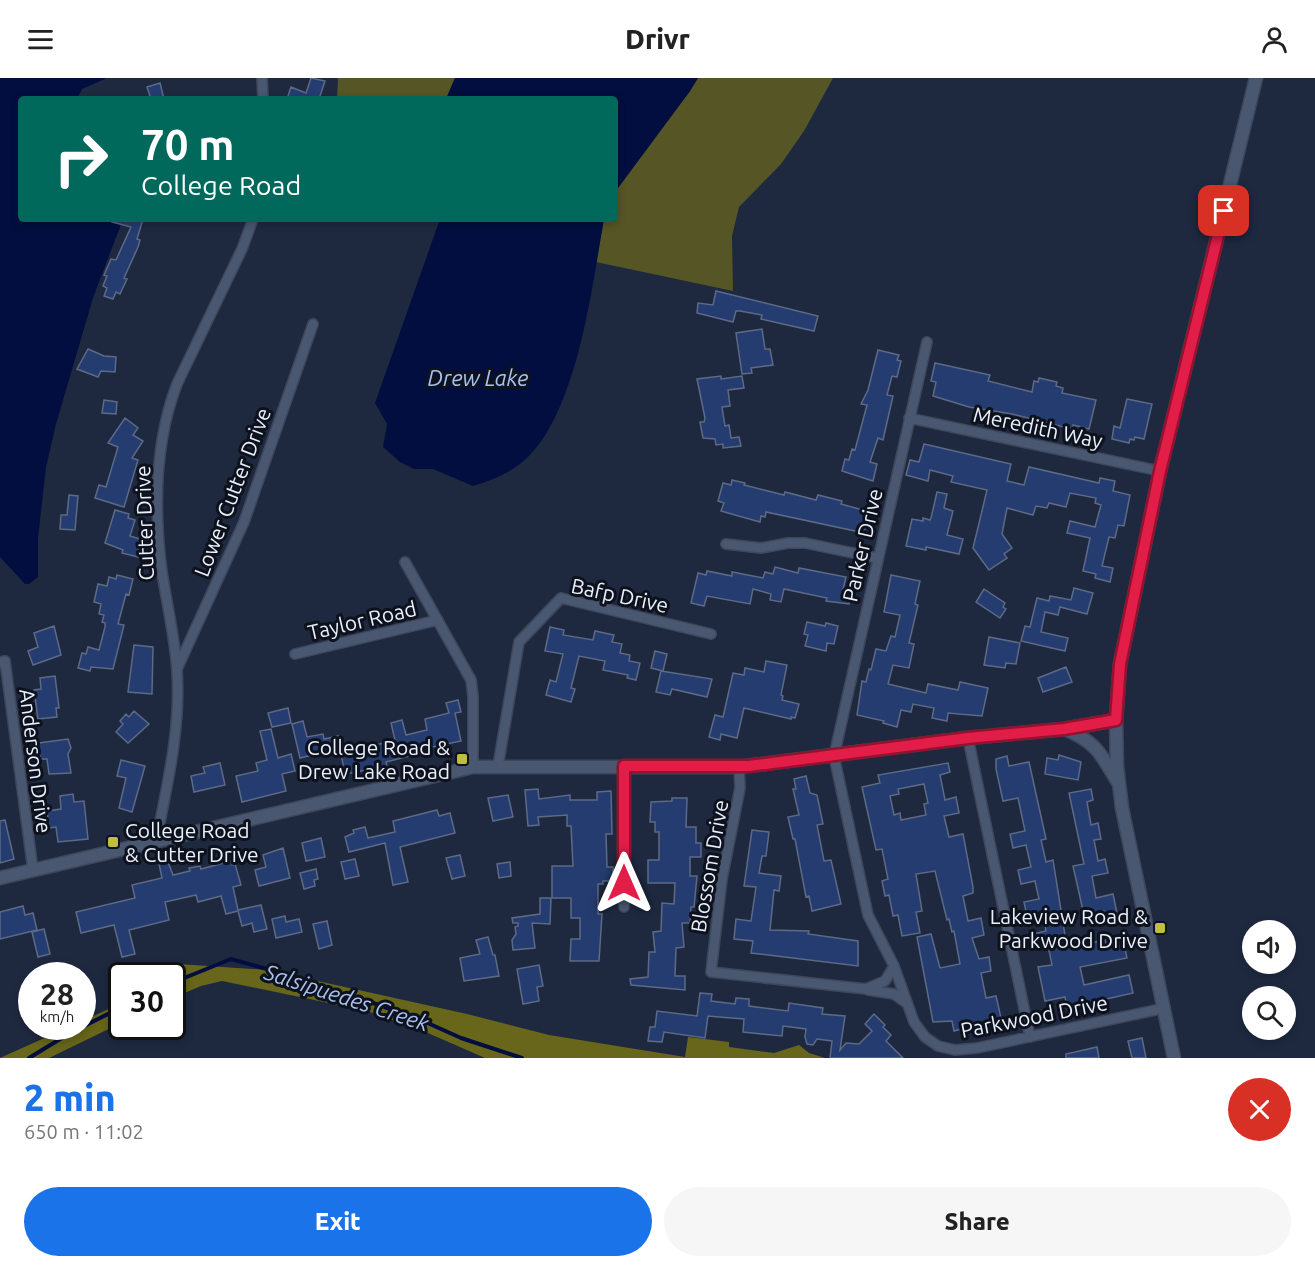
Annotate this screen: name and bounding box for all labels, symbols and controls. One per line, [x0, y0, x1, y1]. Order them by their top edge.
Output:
icon: menu [24, 23, 57, 56]
icon: person [1258, 23, 1291, 56]
text: Drivr [625, 24, 690, 54]
icon: right [42, 120, 120, 198]
text: 70 m [141, 121, 235, 168]
text: College Road [141, 170, 301, 200]
pin [1198, 185, 1249, 236]
icon: arrive [1207, 194, 1240, 227]
water label: Drew Lake [428, 365, 528, 390]
street label: Meredith Way [971, 402, 1105, 452]
street label: Lower Cutter Drive [189, 404, 275, 580]
street label: Cutter Drive [130, 465, 158, 581]
street label: Parker Drive [837, 486, 887, 604]
street label: Bafp Drive [569, 573, 671, 617]
street label: Taylor Road [305, 596, 419, 644]
street label: Anderson Drive [15, 687, 57, 835]
place label: College Road & Drew Lake Road [298, 735, 450, 783]
marker: College Road & Drew Lake Road [455, 752, 469, 766]
street label: Blossom Drive [686, 798, 732, 934]
place label: College Road & Cutter Drive [125, 818, 259, 866]
marker: College Road & Cutter Drive [106, 835, 120, 849]
position arrow [592, 851, 656, 915]
place label: Lakeview Road & Parkwood Drive [990, 904, 1148, 952]
map controls [1242, 920, 1296, 1040]
button: sound [1242, 920, 1296, 974]
marker: Lakeview Road & Parkwood Drive [1153, 921, 1167, 935]
water label: Salsipuedes Creek [260, 958, 433, 1036]
speed limit sign: 30 [108, 962, 186, 1040]
text: 28 [40, 977, 74, 1011]
button: search [1242, 986, 1296, 1040]
street label: Parkwood Drive [958, 990, 1110, 1042]
text: km/h [40, 1008, 74, 1025]
text: 2 min [24, 1077, 116, 1118]
button: close [1228, 1078, 1291, 1141]
text: 650 m · 11:02 [24, 1120, 144, 1143]
button: Exit [24, 1187, 652, 1256]
button: Share [664, 1187, 1291, 1256]

